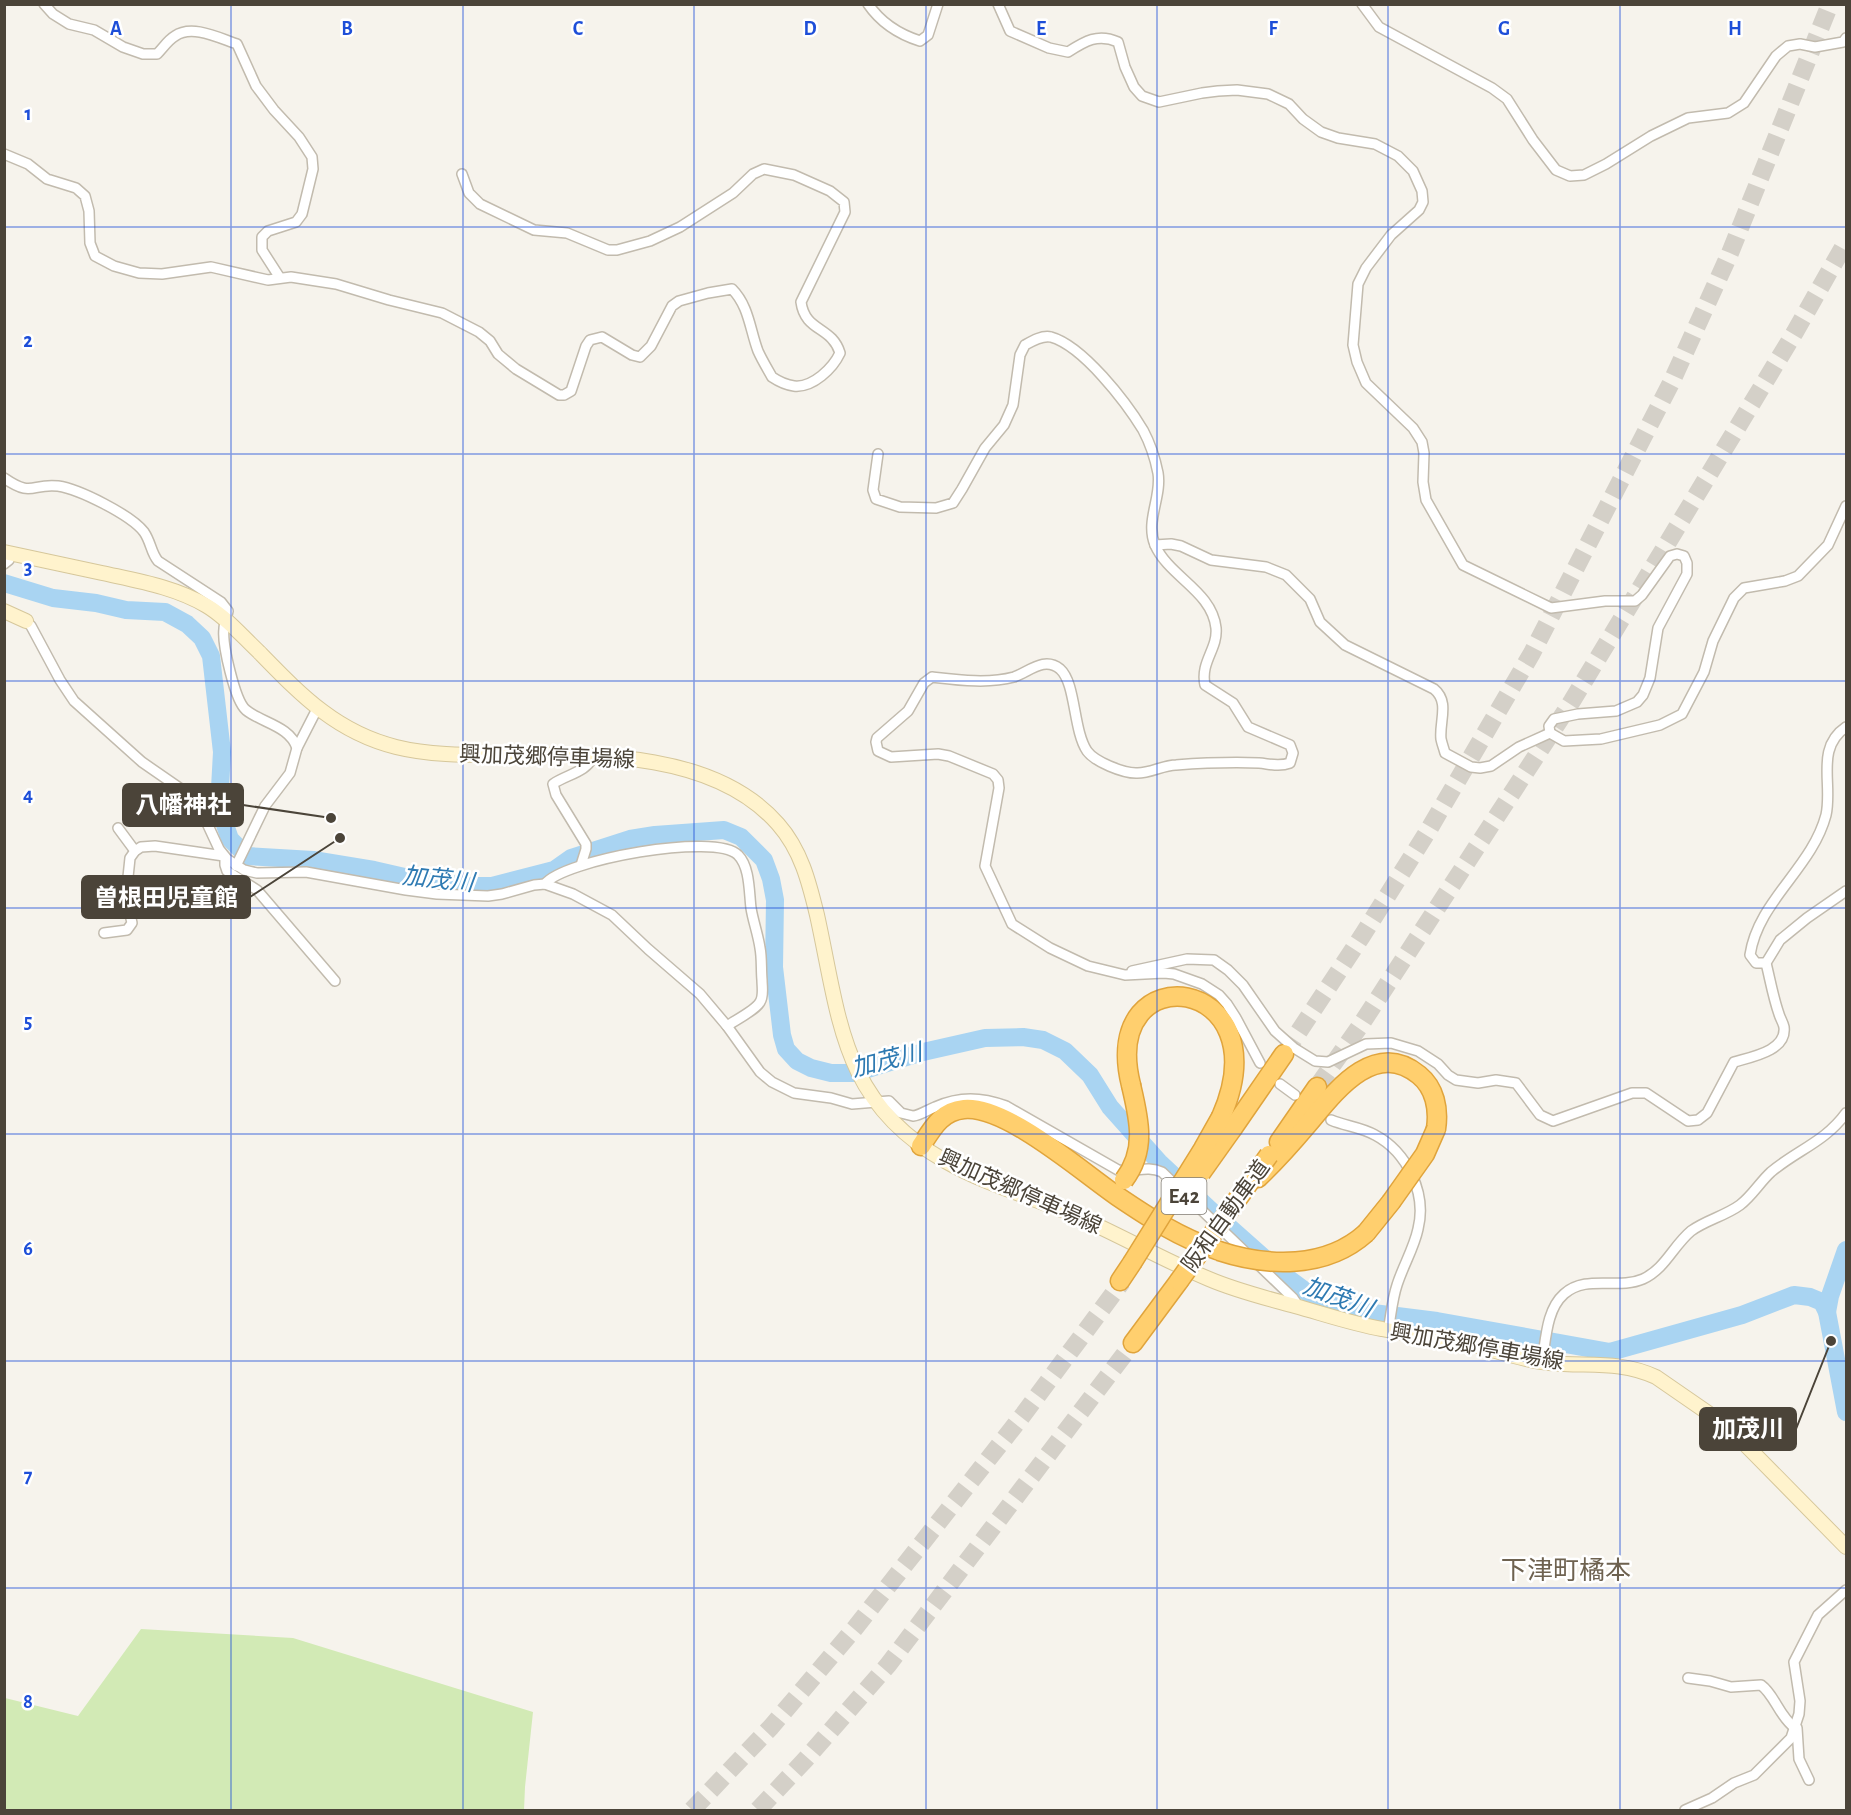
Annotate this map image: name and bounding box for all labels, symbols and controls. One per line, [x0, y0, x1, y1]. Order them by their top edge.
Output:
text: A [110, 19, 122, 39]
text: B [341, 19, 353, 39]
text: C [573, 19, 584, 39]
text: D [803, 19, 817, 39]
text: E [1036, 19, 1046, 39]
text: F [1268, 19, 1278, 39]
text: G [1498, 19, 1510, 39]
text: H [1728, 19, 1742, 39]
text: 1 [24, 104, 32, 124]
text: 2 [23, 331, 33, 351]
text: 3 [24, 558, 32, 578]
street label: 興加茂郷停車場線 [459, 742, 635, 771]
callout: 八幡神社 [123, 784, 243, 826]
text: 4 [23, 785, 33, 805]
text: 八幡神社 [135, 792, 231, 818]
water label: 加茂川 [401, 862, 478, 896]
callout: 曽根田児童館 [82, 876, 250, 918]
text: 曽根田児童館 [94, 885, 238, 911]
text: 5 [24, 1012, 32, 1032]
water label: 加茂川 [849, 1038, 928, 1081]
street label: 興加茂郷停車場線 [935, 1145, 1105, 1238]
street label: 阪和自動車道 [1177, 1156, 1274, 1276]
road number: E42 [1162, 1178, 1206, 1214]
text: 6 [23, 1239, 33, 1259]
water label: 加茂川 [1300, 1273, 1379, 1323]
street label: 興加茂郷停車場線 [1388, 1320, 1566, 1373]
callout: 加茂川 [1700, 1408, 1796, 1450]
text: 加茂川 [1712, 1416, 1784, 1442]
text: 7 [24, 1466, 33, 1486]
district label: 下津町橘本 [1501, 1557, 1631, 1584]
text: 8 [23, 1692, 33, 1712]

